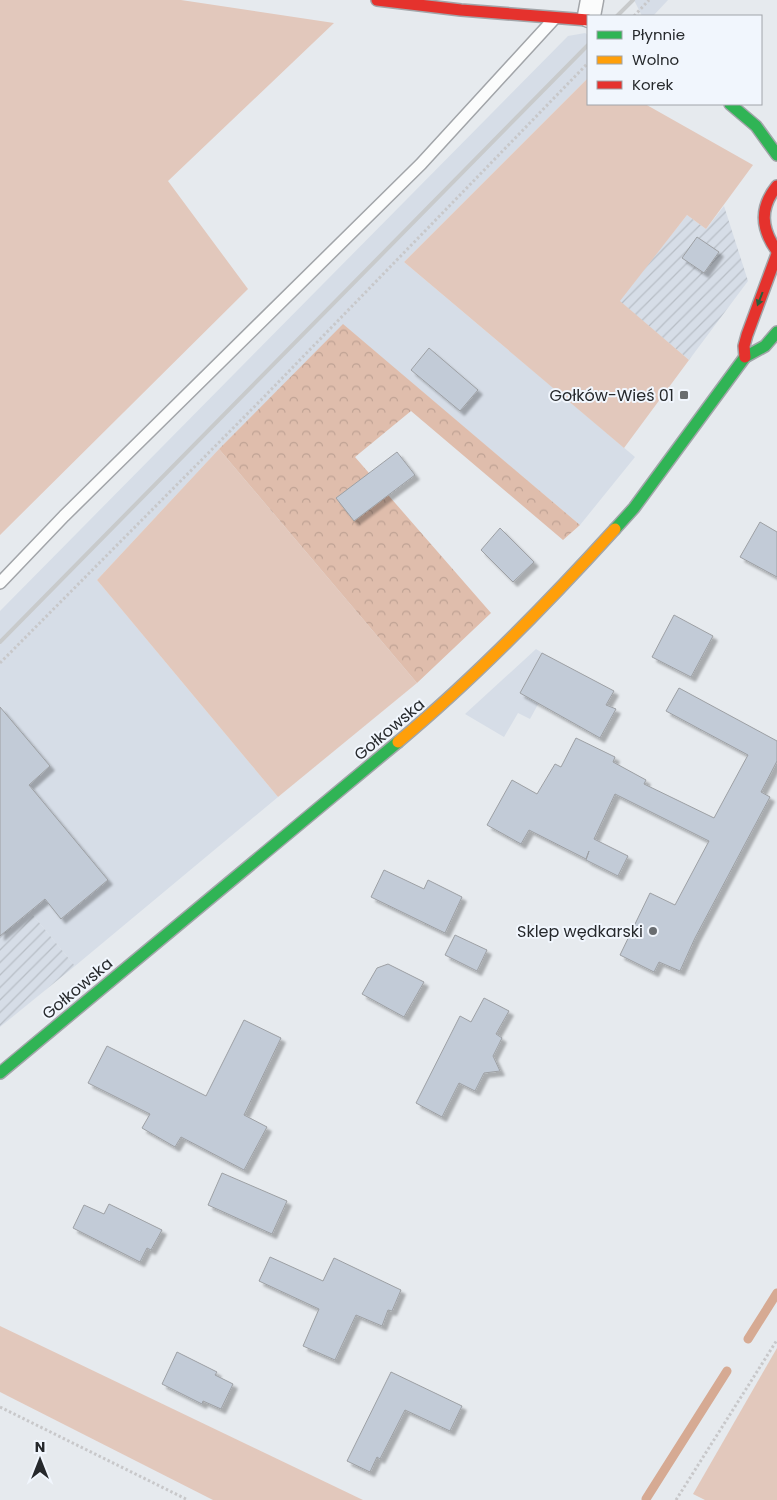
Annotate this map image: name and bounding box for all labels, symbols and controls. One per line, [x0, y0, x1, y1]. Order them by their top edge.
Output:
legend [587, 15, 762, 105]
text: Płynnie [632, 24, 685, 45]
text: Wolno [632, 49, 679, 70]
text: Korek [632, 74, 673, 95]
one-way arrow [756, 292, 763, 307]
place label: Gołków-Wieś 01 [550, 384, 674, 407]
marker: Gołków-Wieś 01 [678, 389, 690, 401]
street label: Gołkowska [349, 693, 430, 766]
place label: Sklep wędkarski [517, 920, 643, 943]
marker: Sklep wędkarski [647, 925, 659, 937]
street label: Gołkowska [37, 952, 118, 1025]
north arrow [15, 1435, 65, 1485]
text: N [35, 1437, 45, 1457]

